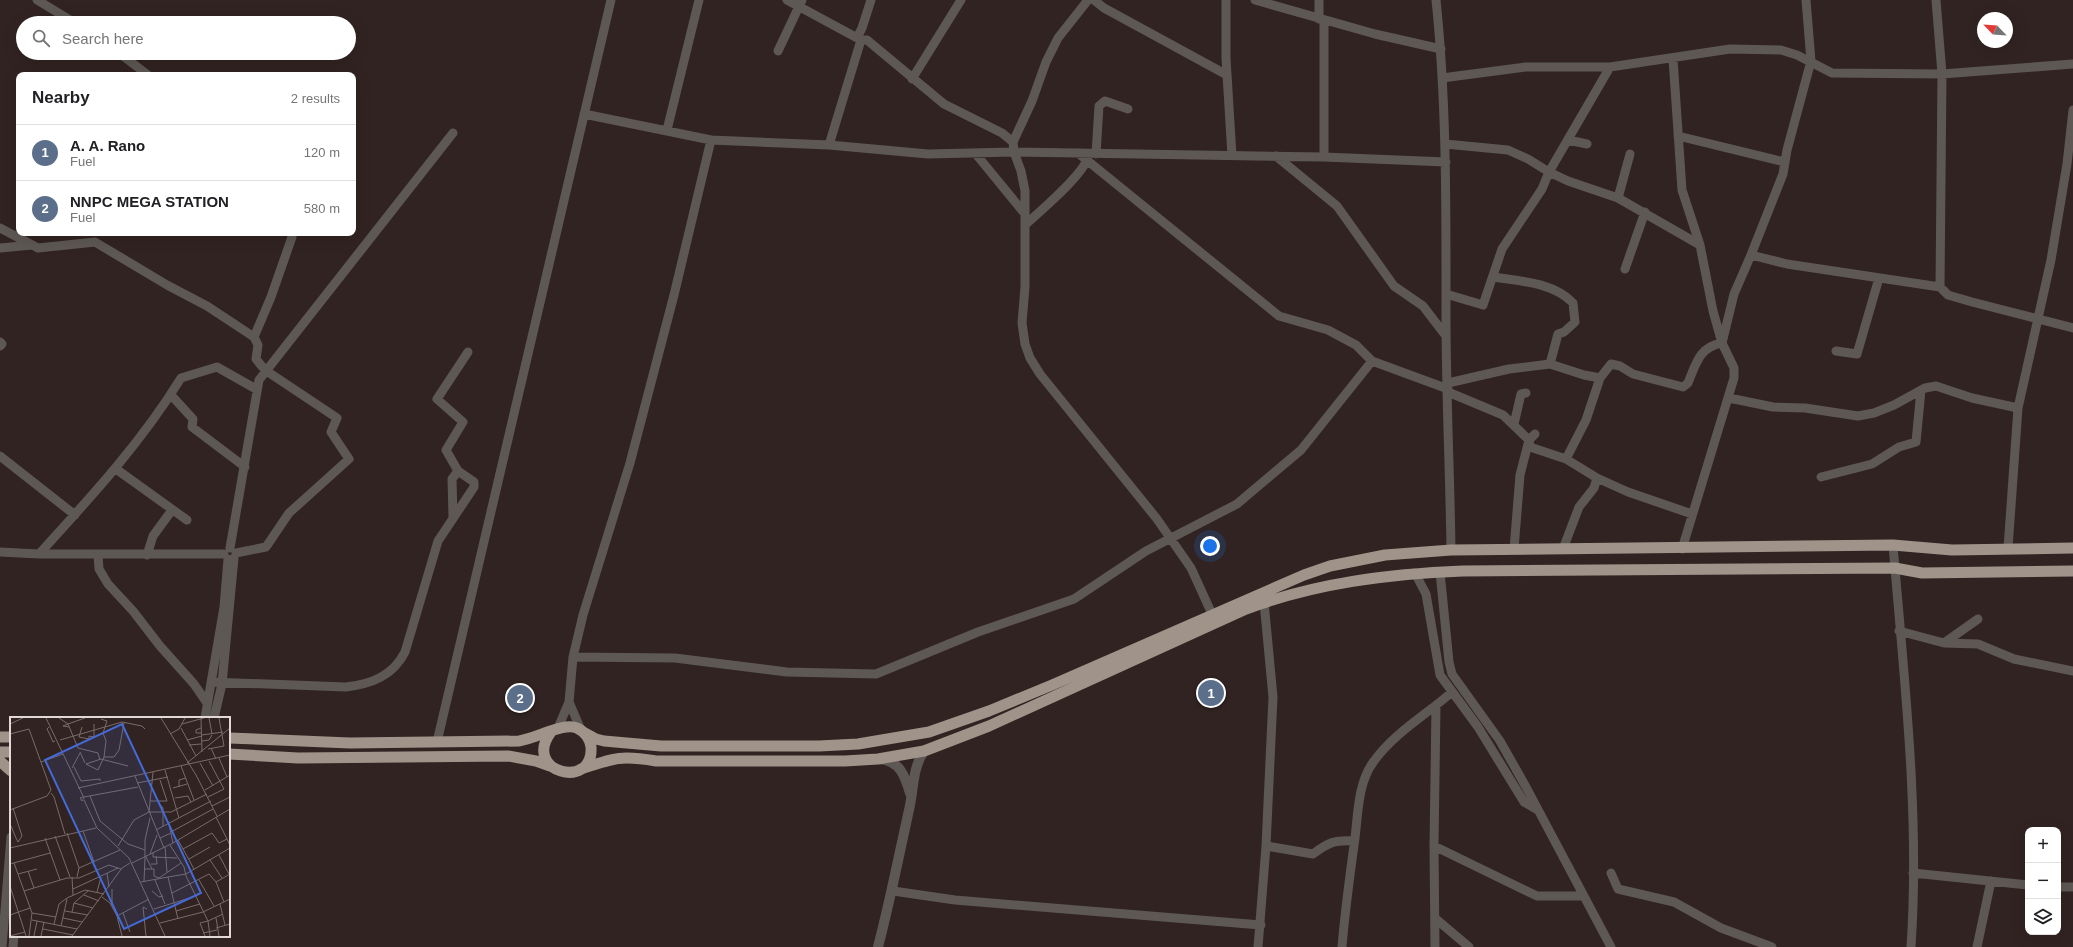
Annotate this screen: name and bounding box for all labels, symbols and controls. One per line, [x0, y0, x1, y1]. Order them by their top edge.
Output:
north arrow [1977, 12, 2013, 48]
search box [16, 16, 356, 60]
icon: search [30, 27, 52, 49]
text: Search here [62, 30, 144, 47]
text: Nearby [32, 88, 90, 107]
text: 2 results [291, 91, 340, 106]
text: A. A. Rano [70, 137, 145, 154]
text: 1 [41, 145, 49, 160]
text: 120 m [304, 145, 340, 160]
text: Fuel [70, 154, 95, 169]
text: NNPC MEGA STATION [70, 193, 229, 210]
text: 2 [41, 201, 49, 216]
text: 580 m [304, 201, 340, 216]
text: Fuel [70, 210, 95, 225]
your location [1200, 536, 1220, 556]
pin: 1 [1198, 678, 1224, 708]
pin: 2 [507, 683, 533, 713]
inset map [10, 717, 230, 937]
map controls [2025, 827, 2061, 935]
button: + [2025, 827, 2061, 863]
button: − [2025, 863, 2061, 899]
button: layers [2025, 899, 2061, 935]

